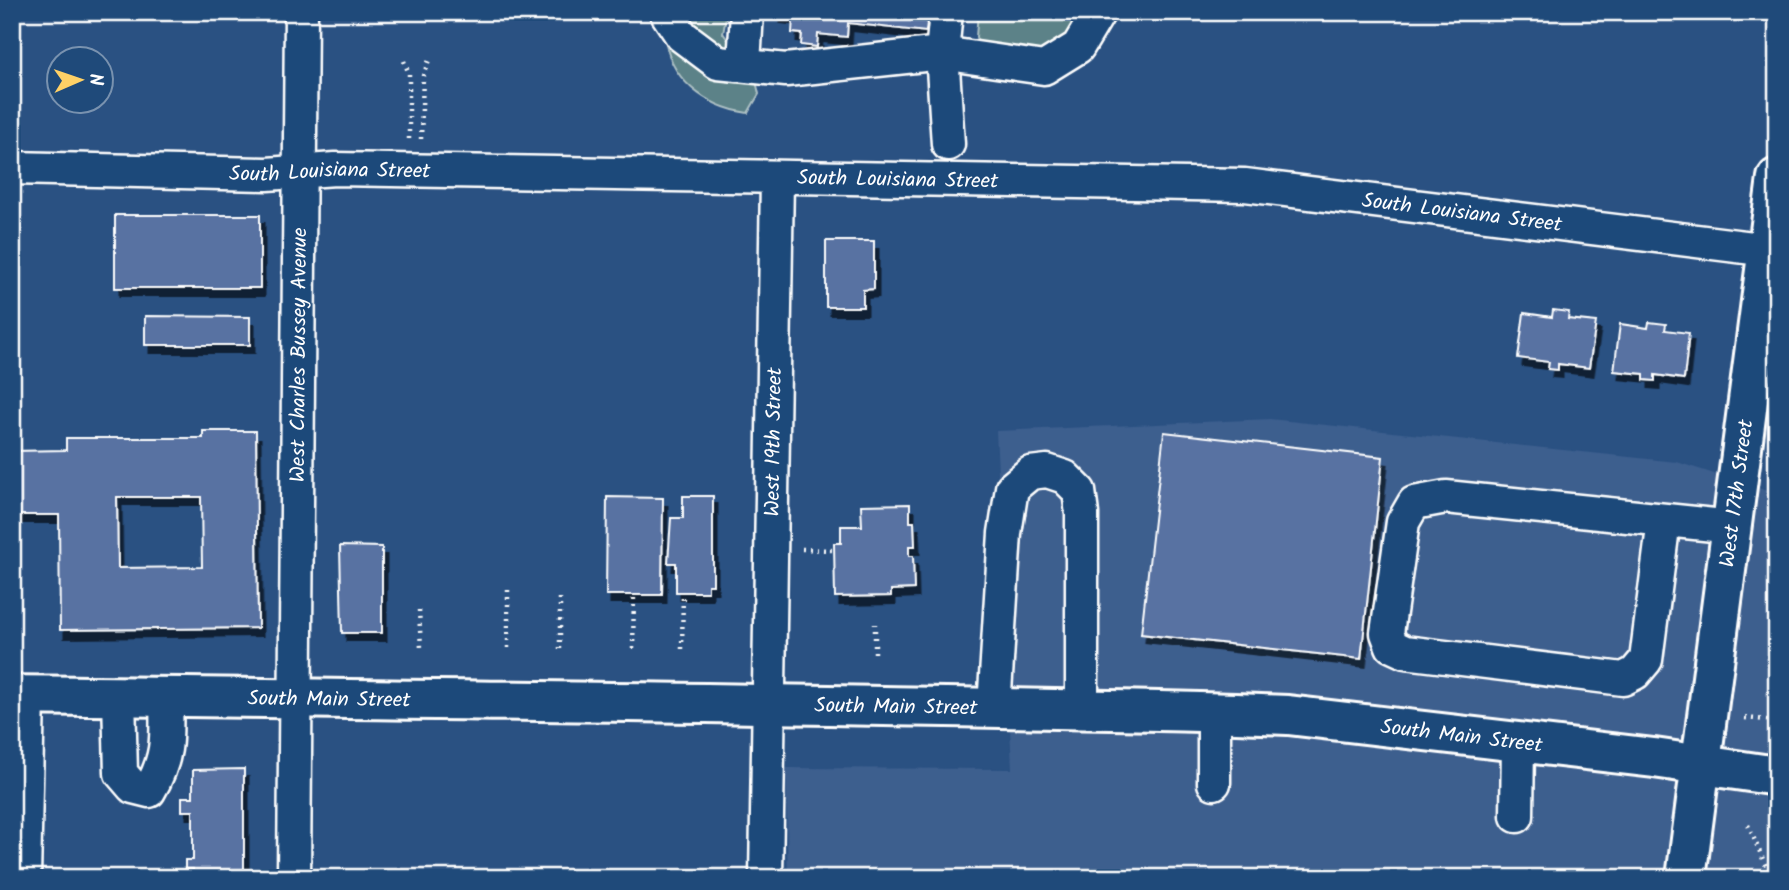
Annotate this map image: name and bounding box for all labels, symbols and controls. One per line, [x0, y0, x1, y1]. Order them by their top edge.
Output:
north arrow [46, 46, 116, 116]
text: N [80, 73, 110, 86]
street label: South Louisiana Street [229, 154, 432, 192]
street label: South Louisiana Street [797, 162, 999, 199]
street label: South Louisiana Street [1360, 185, 1565, 242]
street label: West Charles Bussey Avenue [282, 227, 317, 483]
street label: West 19th Street [757, 366, 792, 517]
street label: West 17th Street [1712, 417, 1764, 569]
street label: South Main Street [247, 683, 411, 718]
street label: South Main Street [814, 690, 979, 726]
street label: South Main Street [1379, 711, 1545, 763]

